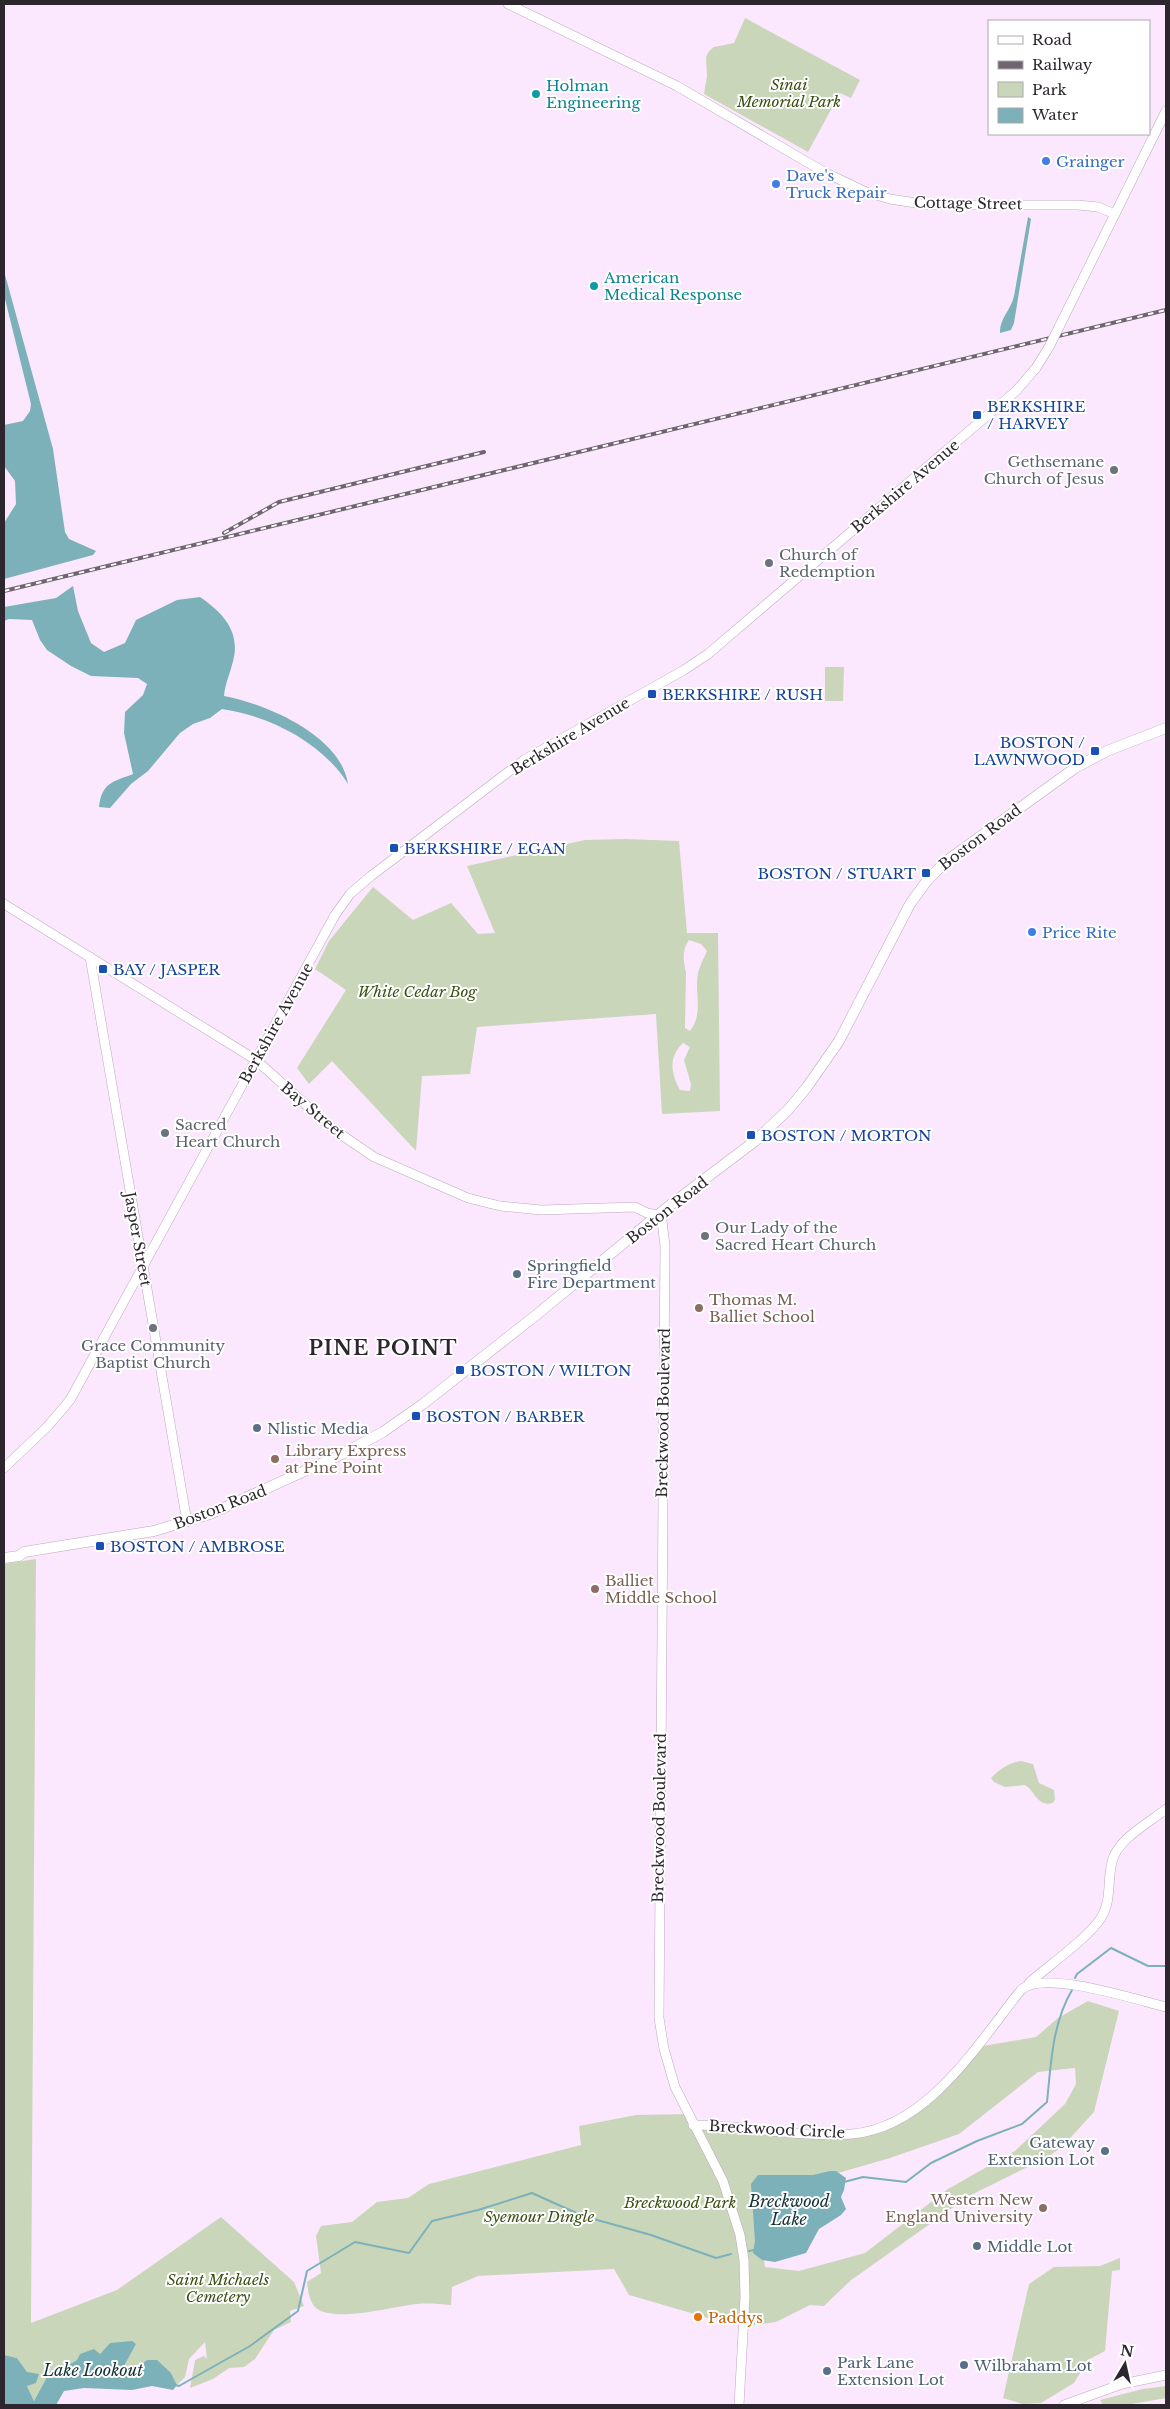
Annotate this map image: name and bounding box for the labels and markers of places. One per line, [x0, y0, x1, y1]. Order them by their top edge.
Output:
place label: Holman Engineering [546, 76, 641, 112]
marker: Holman Engineering [530, 88, 542, 100]
place label: Grainger [1056, 152, 1125, 171]
marker: Grainger [1040, 155, 1052, 167]
place label: Dave's Truck Repair [786, 166, 887, 202]
marker: Dave's Truck Repair [770, 178, 782, 190]
place label: American Medical Response [603, 268, 742, 304]
marker: American Medical Response [588, 280, 600, 292]
place label: BERKSHIRE / HARVEY [987, 397, 1085, 433]
marker: BERKSHIRE / HARVEY [971, 409, 983, 421]
place label: Gethsemane Church of Jesus [984, 452, 1104, 488]
marker: Gethsemane Church of Jesus [1108, 464, 1120, 476]
place label: Church of Redemption [779, 545, 875, 581]
marker: Church of Redemption [763, 557, 775, 569]
place label: BERKSHIRE / RUSH [662, 685, 823, 704]
marker: BERKSHIRE / RUSH [646, 688, 658, 700]
place label: BOSTON / LAWNWOOD [974, 733, 1085, 769]
marker: BOSTON / LAWNWOOD [1089, 745, 1101, 757]
place label: BERKSHIRE / EGAN [404, 839, 566, 858]
marker: BERKSHIRE / EGAN [388, 842, 400, 854]
place label: BOSTON / STUART [757, 864, 916, 883]
marker: BOSTON / STUART [920, 867, 932, 879]
place label: Price Rite [1042, 923, 1117, 942]
marker: Price Rite [1026, 926, 1038, 938]
place label: BAY / JASPER [113, 960, 221, 979]
marker: BAY / JASPER [97, 963, 109, 975]
place label: Sacred Heart Church [175, 1115, 280, 1151]
place label: BOSTON / MORTON [761, 1126, 932, 1145]
marker: Sacred Heart Church [159, 1127, 171, 1139]
marker: BOSTON / MORTON [745, 1129, 757, 1141]
place label: Our Lady of the Sacred Heart Church [715, 1218, 876, 1254]
marker: Our Lady of the Sacred Heart Church [699, 1230, 711, 1242]
place label: Springfield Fire Department [527, 1256, 656, 1292]
marker: Springfield Fire Department [511, 1268, 523, 1280]
place label: Thomas M. Balliet School [709, 1290, 815, 1326]
marker: Thomas M. Balliet School [693, 1302, 705, 1314]
marker: Grace Community Baptist Church [147, 1322, 159, 1334]
place label: Grace Community Baptist Church [81, 1336, 226, 1372]
place label: BOSTON / WILTON [470, 1361, 632, 1380]
marker: BOSTON / WILTON [454, 1364, 466, 1376]
place label: BOSTON / BARBER [426, 1407, 586, 1426]
marker: BOSTON / BARBER [410, 1410, 422, 1422]
place label: Nlistic Media [267, 1419, 369, 1438]
marker: Nlistic Media [251, 1422, 263, 1434]
place label: Library Express at Pine Point [285, 1441, 406, 1477]
marker: Library Express at Pine Point [269, 1453, 281, 1465]
place label: BOSTON / AMBROSE [110, 1537, 285, 1556]
marker: BOSTON / AMBROSE [94, 1540, 106, 1552]
place label: Balliet Middle School [605, 1571, 717, 1607]
marker: Balliet Middle School [589, 1583, 601, 1595]
place label: Gateway Extension Lot [988, 2133, 1095, 2169]
marker: Gateway Extension Lot [1099, 2145, 1111, 2157]
place label: Western New England University [885, 2190, 1033, 2226]
marker: Western New England University [1037, 2202, 1049, 2214]
place label: Middle Lot [987, 2237, 1073, 2256]
marker: Middle Lot [971, 2240, 983, 2252]
place label: Paddys [708, 2308, 763, 2327]
marker: Paddys [692, 2311, 704, 2323]
place label: Park Lane Extension Lot [837, 2353, 945, 2389]
place label: Wilbraham Lot [973, 2356, 1093, 2375]
marker: Wilbraham Lot [958, 2359, 970, 2371]
marker: Park Lane Extension Lot [821, 2365, 833, 2377]

